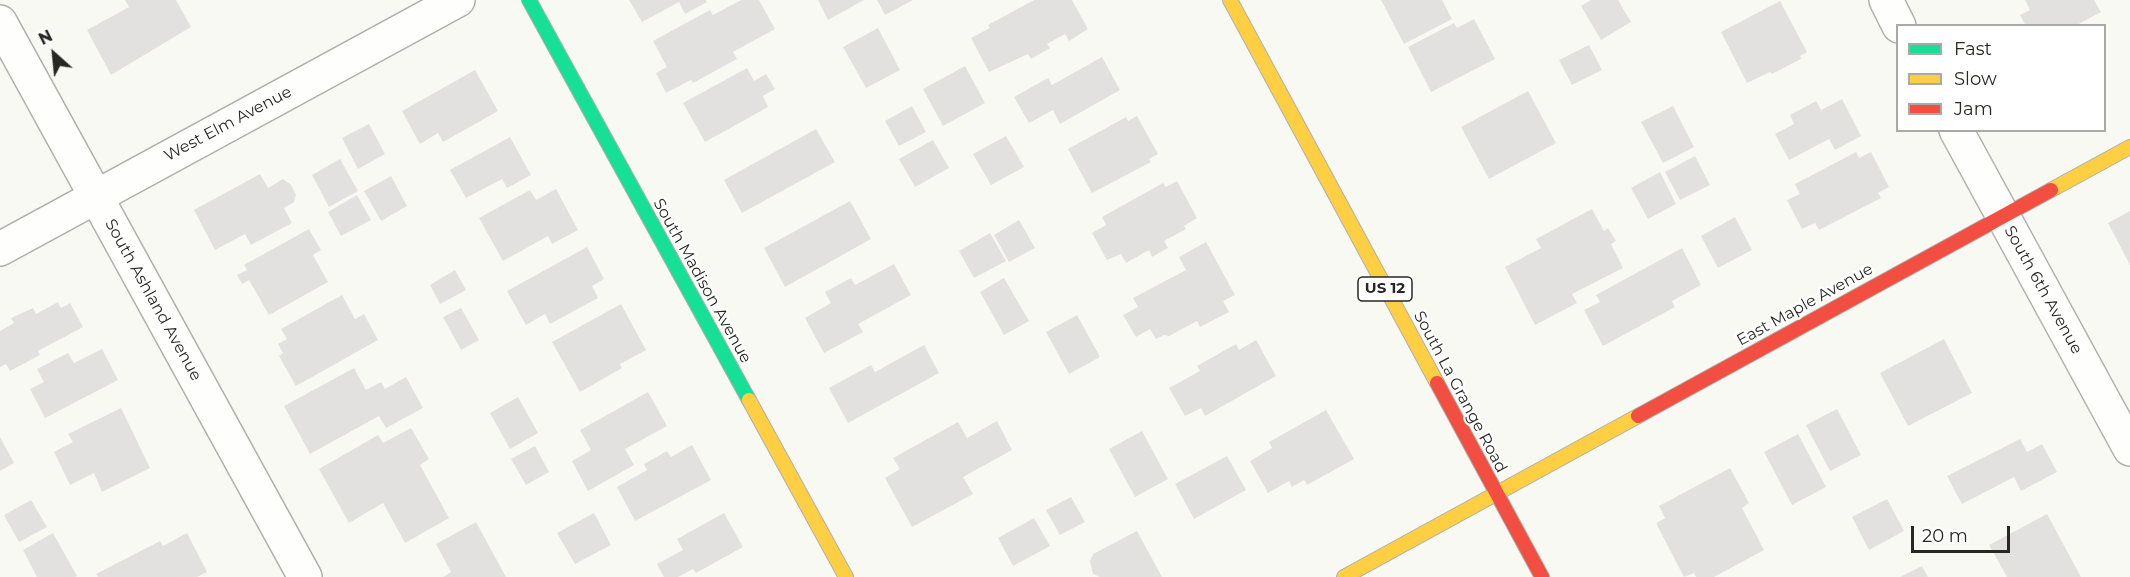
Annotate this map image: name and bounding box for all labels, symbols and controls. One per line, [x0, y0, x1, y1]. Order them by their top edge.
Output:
north arrow [24, 24, 84, 84]
legend [1896, 24, 2106, 132]
text: N [36, 26, 56, 49]
text: Fast [1954, 38, 1992, 60]
text: Slow [1954, 68, 1997, 90]
street label: West Elm Avenue [161, 82, 295, 166]
text: Jam [1954, 98, 1993, 120]
street label: South Madison Avenue [649, 195, 755, 367]
street label: South Ashland Avenue [100, 216, 206, 384]
street label: South 6th Avenue [2000, 222, 2086, 358]
street label: East Maple Avenue [1734, 260, 1876, 350]
road number: US 12 [1358, 277, 1412, 301]
street label: South La Grange Road [1409, 308, 1511, 476]
scale bar [1914, 514, 2013, 552]
text: 20 m [1922, 525, 1968, 547]

